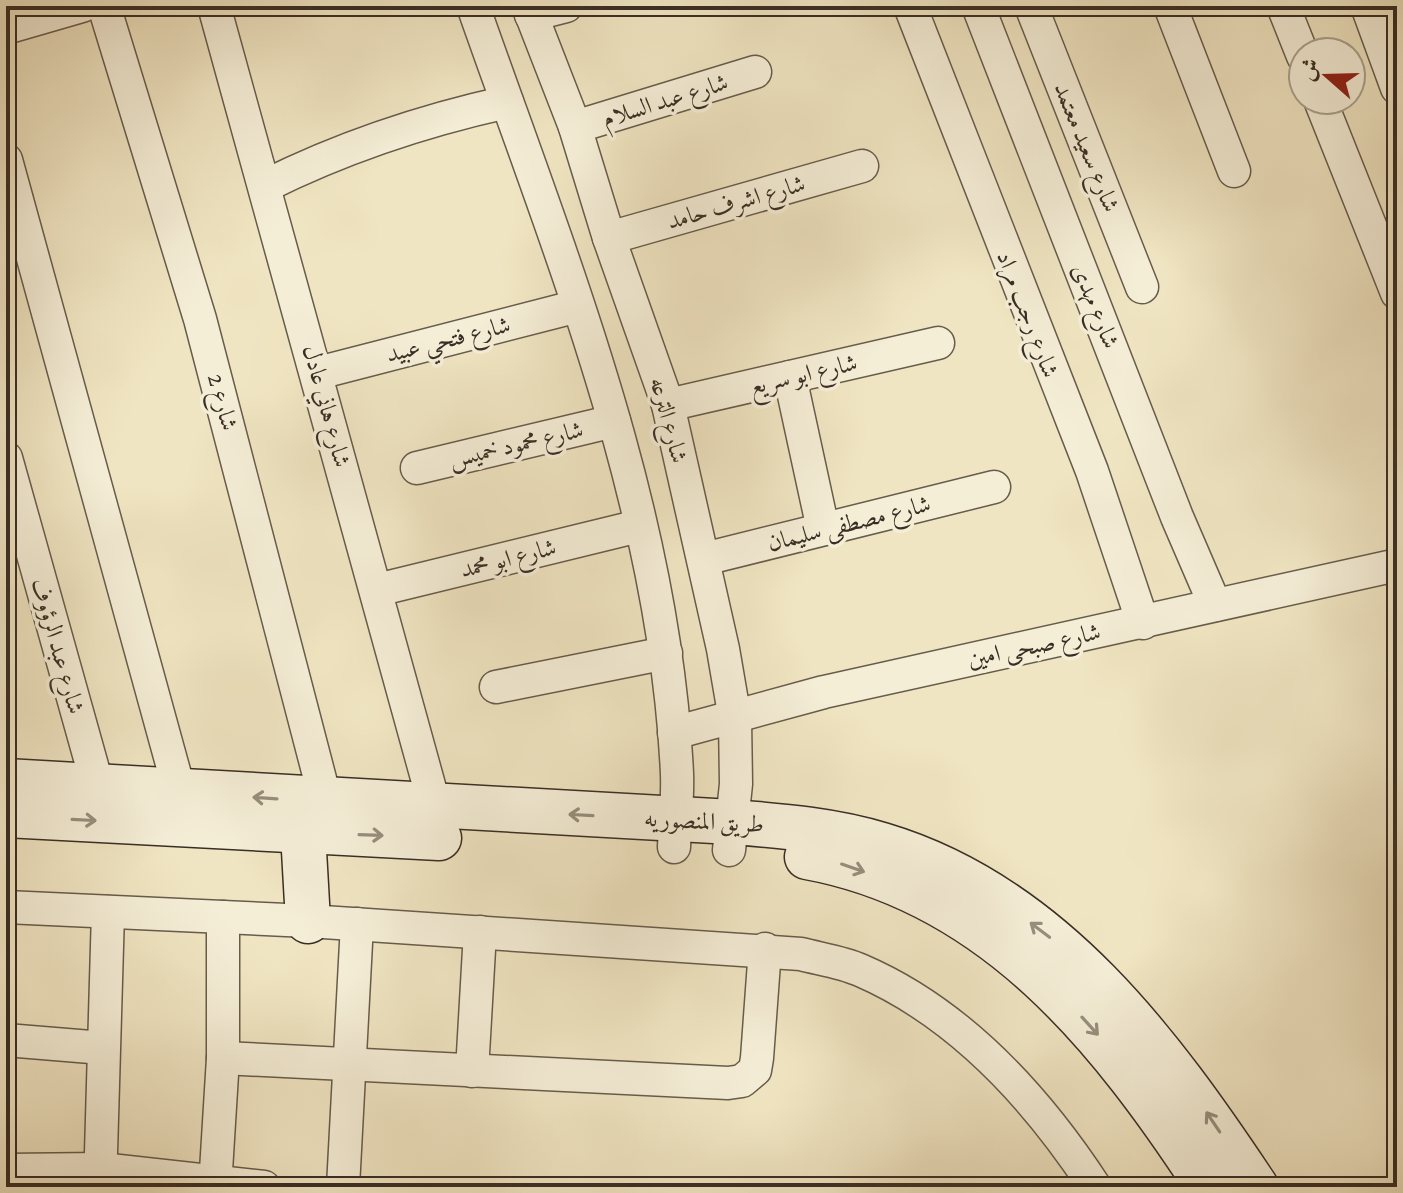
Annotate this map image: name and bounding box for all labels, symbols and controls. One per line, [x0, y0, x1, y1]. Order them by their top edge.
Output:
north arrow [1287, 36, 1367, 116]
text: ش [1291, 54, 1327, 85]
street label: شارع عبد السلام [598, 66, 733, 139]
street label: شارع سعيد معتمد [1043, 77, 1128, 218]
street label: شارع اشرف حامد [663, 167, 810, 241]
street label: شارع رجب مراد [985, 246, 1067, 383]
street label: شارع مهدى [1061, 259, 1127, 355]
street label: شارع فتحي عبيد [382, 308, 515, 377]
street label: شارع هاني عادل [291, 341, 359, 472]
street label: شارع ابو سريع [746, 346, 862, 408]
street label: شارع 2 [196, 370, 246, 435]
street label: شارع الترعه [638, 374, 696, 467]
street label: شارع محمود خميس [446, 413, 587, 479]
street label: شارع مصطفى سليمان [764, 487, 935, 563]
street label: شارع ابو محمد [457, 531, 560, 589]
street label: شارع عبد الرؤوف [19, 574, 93, 719]
street label: شارع صبحى امين [965, 615, 1104, 679]
one-way arrow [252, 790, 279, 805]
street label: طريق المنصوريه [643, 802, 765, 840]
one-way arrow [568, 807, 595, 822]
one-way arrow [70, 813, 97, 828]
one-way arrow [357, 828, 384, 843]
one-way arrow [841, 862, 866, 877]
one-way arrow [1030, 922, 1051, 939]
one-way arrow [1081, 1015, 1099, 1035]
one-way arrow [1205, 1111, 1221, 1134]

